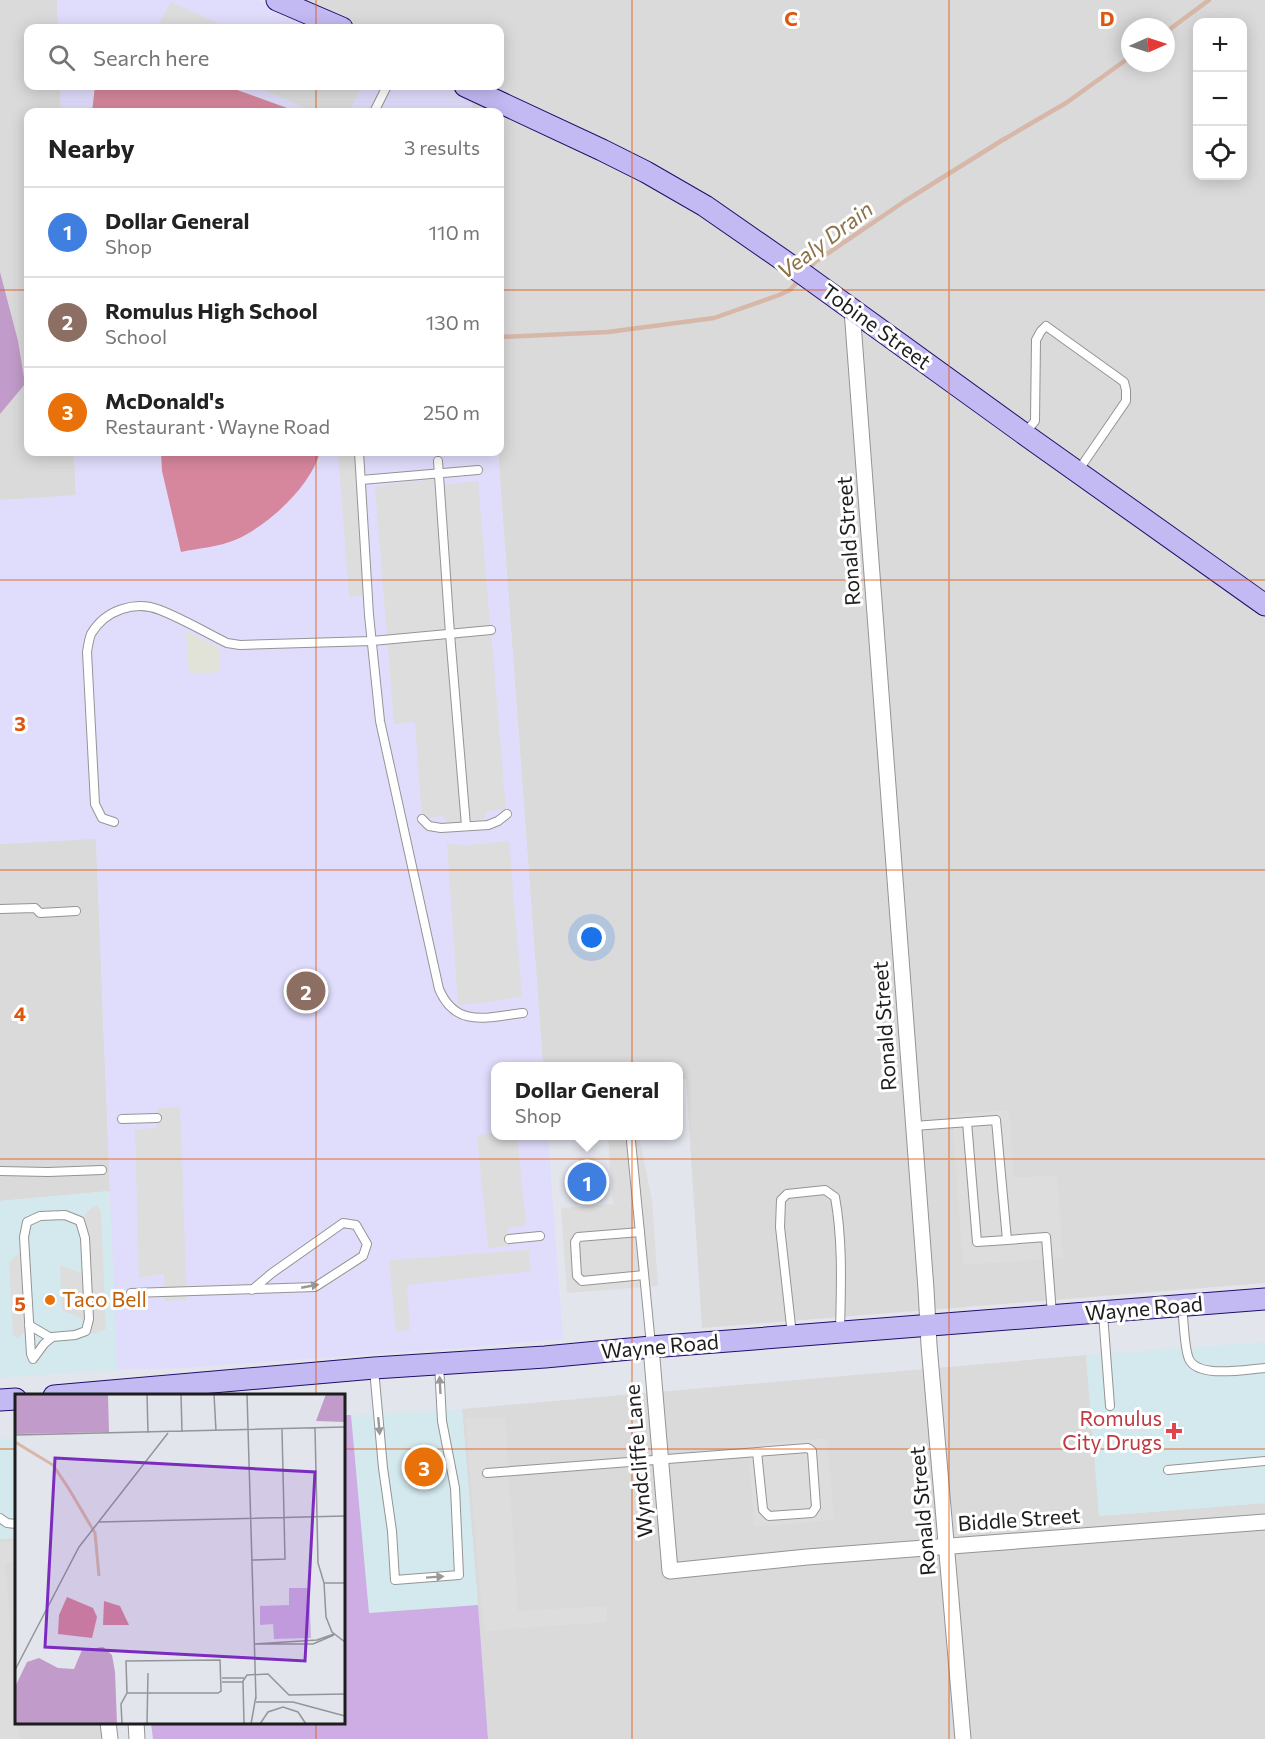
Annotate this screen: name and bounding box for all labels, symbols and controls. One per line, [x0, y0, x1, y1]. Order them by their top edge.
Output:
text: C [784, 6, 798, 30]
text: D [1100, 6, 1114, 30]
north arrow [1121, 18, 1175, 72]
map controls [1193, 18, 1247, 180]
button: + [1193, 18, 1247, 72]
search box [24, 24, 504, 90]
icon: search [45, 41, 78, 74]
text: Search here [93, 44, 209, 71]
button: − [1193, 72, 1247, 126]
button: locate [1193, 126, 1247, 180]
text: Nearby [48, 132, 135, 163]
text: 3 results [404, 135, 480, 159]
water label: Vealy Drain [772, 195, 878, 284]
text: Dollar General [105, 207, 250, 234]
text: 1 [63, 220, 72, 244]
text: 110 m [429, 220, 480, 244]
text: Shop [105, 234, 152, 258]
street label: Tobine Street [817, 278, 936, 374]
text: Romulus High School [105, 297, 318, 324]
text: 2 [62, 310, 73, 334]
text: 130 m [426, 310, 480, 334]
text: School [105, 324, 167, 348]
text: McDonald's [105, 387, 224, 414]
text: 3 [62, 400, 73, 424]
text: 250 m [423, 400, 480, 424]
text: Restaurant · Wayne Road [105, 414, 330, 438]
street label: Ronald Street [831, 475, 865, 607]
text: 3 [14, 711, 26, 735]
your location [577, 923, 606, 952]
street label: Ronald Street [867, 960, 901, 1092]
pin: 2 [286, 968, 326, 1014]
text: 4 [14, 1001, 26, 1025]
popup [491, 1062, 683, 1140]
text: Dollar General [515, 1076, 659, 1103]
text: Shop [515, 1103, 562, 1127]
pin: 1 [568, 1160, 606, 1204]
one-way arrow [301, 1281, 320, 1290]
place label: Taco Bell [62, 1286, 147, 1311]
street label: Wayne Road [1084, 1290, 1204, 1325]
text: 5 [14, 1291, 26, 1315]
marker: Taco Bell [43, 1293, 57, 1307]
street label: Wayne Road [600, 1328, 720, 1363]
one-way arrow [436, 1376, 445, 1395]
street label: Wyndcliffe Lane [618, 1383, 657, 1539]
inset map [15, 1394, 345, 1724]
place label: Romulus City Drugs [1062, 1405, 1162, 1454]
one-way arrow [374, 1417, 384, 1436]
marker: Romulus City Drugs [1167, 1424, 1181, 1438]
pin: 3 [404, 1444, 444, 1490]
street label: Ronald Street [903, 1445, 940, 1577]
street label: Biddle Street [957, 1502, 1081, 1535]
one-way arrow [426, 1572, 445, 1582]

